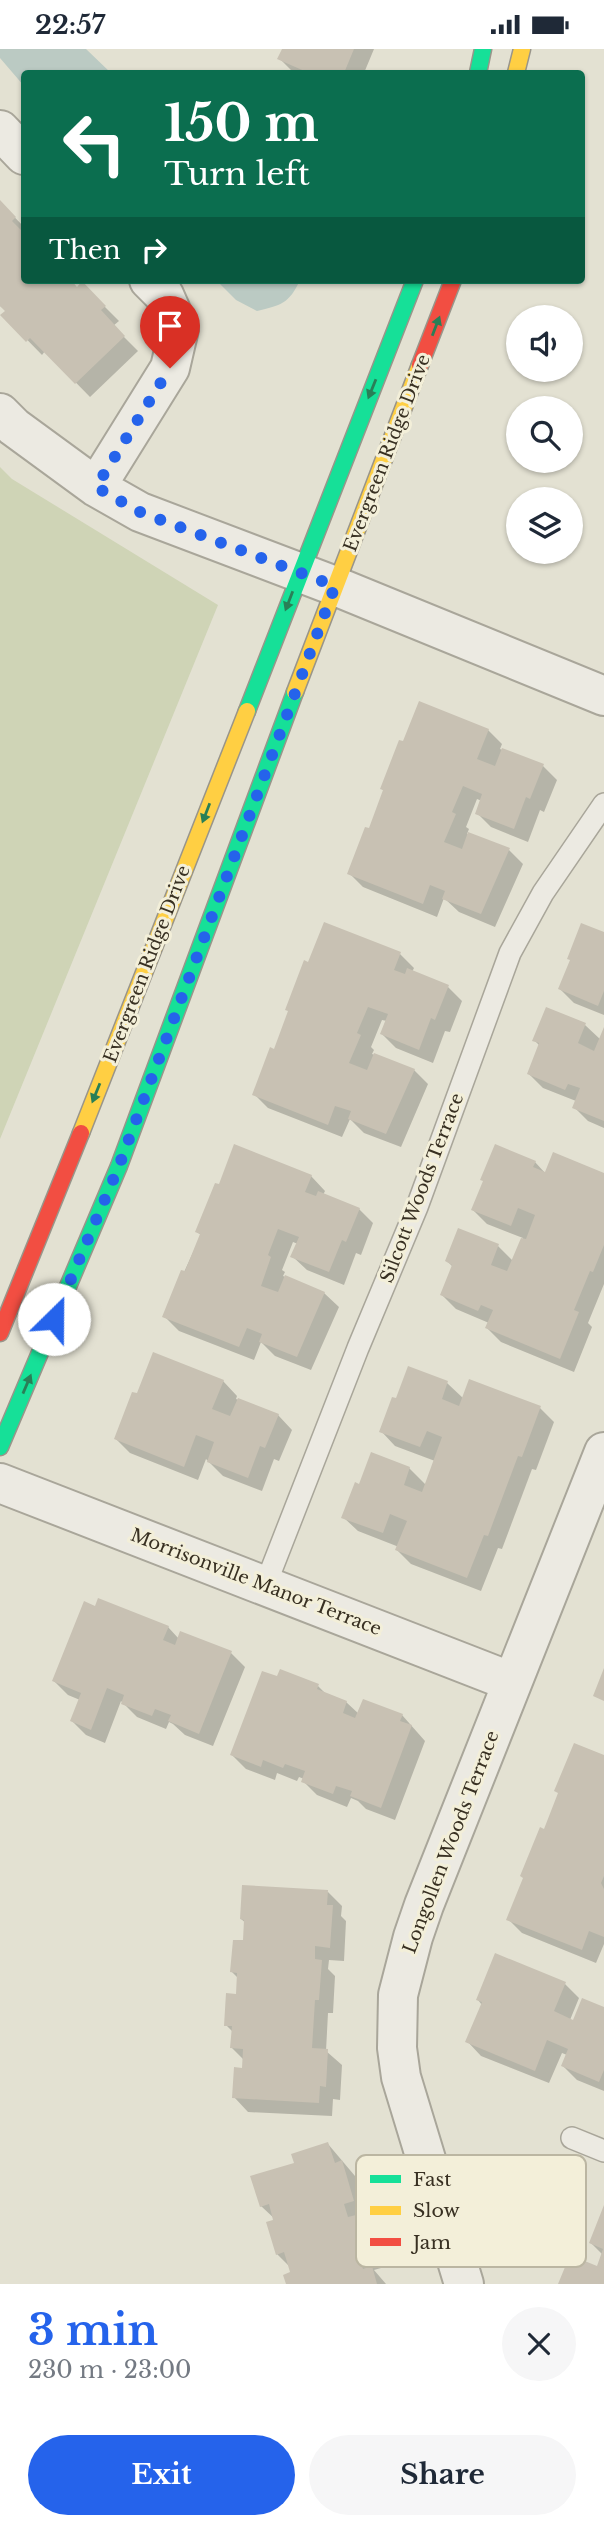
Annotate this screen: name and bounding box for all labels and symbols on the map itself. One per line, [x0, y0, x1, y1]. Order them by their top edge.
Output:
pin [140, 296, 200, 368]
one-way arrow [431, 316, 442, 337]
street label: Evergreen Ridge Drive [339, 351, 435, 555]
one-way arrow [367, 379, 378, 400]
one-way arrow [283, 590, 294, 611]
one-way arrow [201, 802, 212, 823]
street label: Evergreen Ridge Drive [99, 862, 195, 1066]
one-way arrow [91, 1083, 102, 1104]
street label: Silcott Woods Terrace [376, 1090, 468, 1286]
position arrow [17, 1282, 91, 1356]
one-way arrow [21, 1373, 32, 1394]
street label: Morrisonville Manor Terrace [127, 1524, 385, 1640]
street label: Longollen Woods Terrace [398, 1728, 504, 1956]
legend [356, 2155, 586, 2267]
text: Fast [413, 2168, 452, 2191]
text: Slow [413, 2199, 460, 2222]
text: Jam [410, 2231, 451, 2254]

